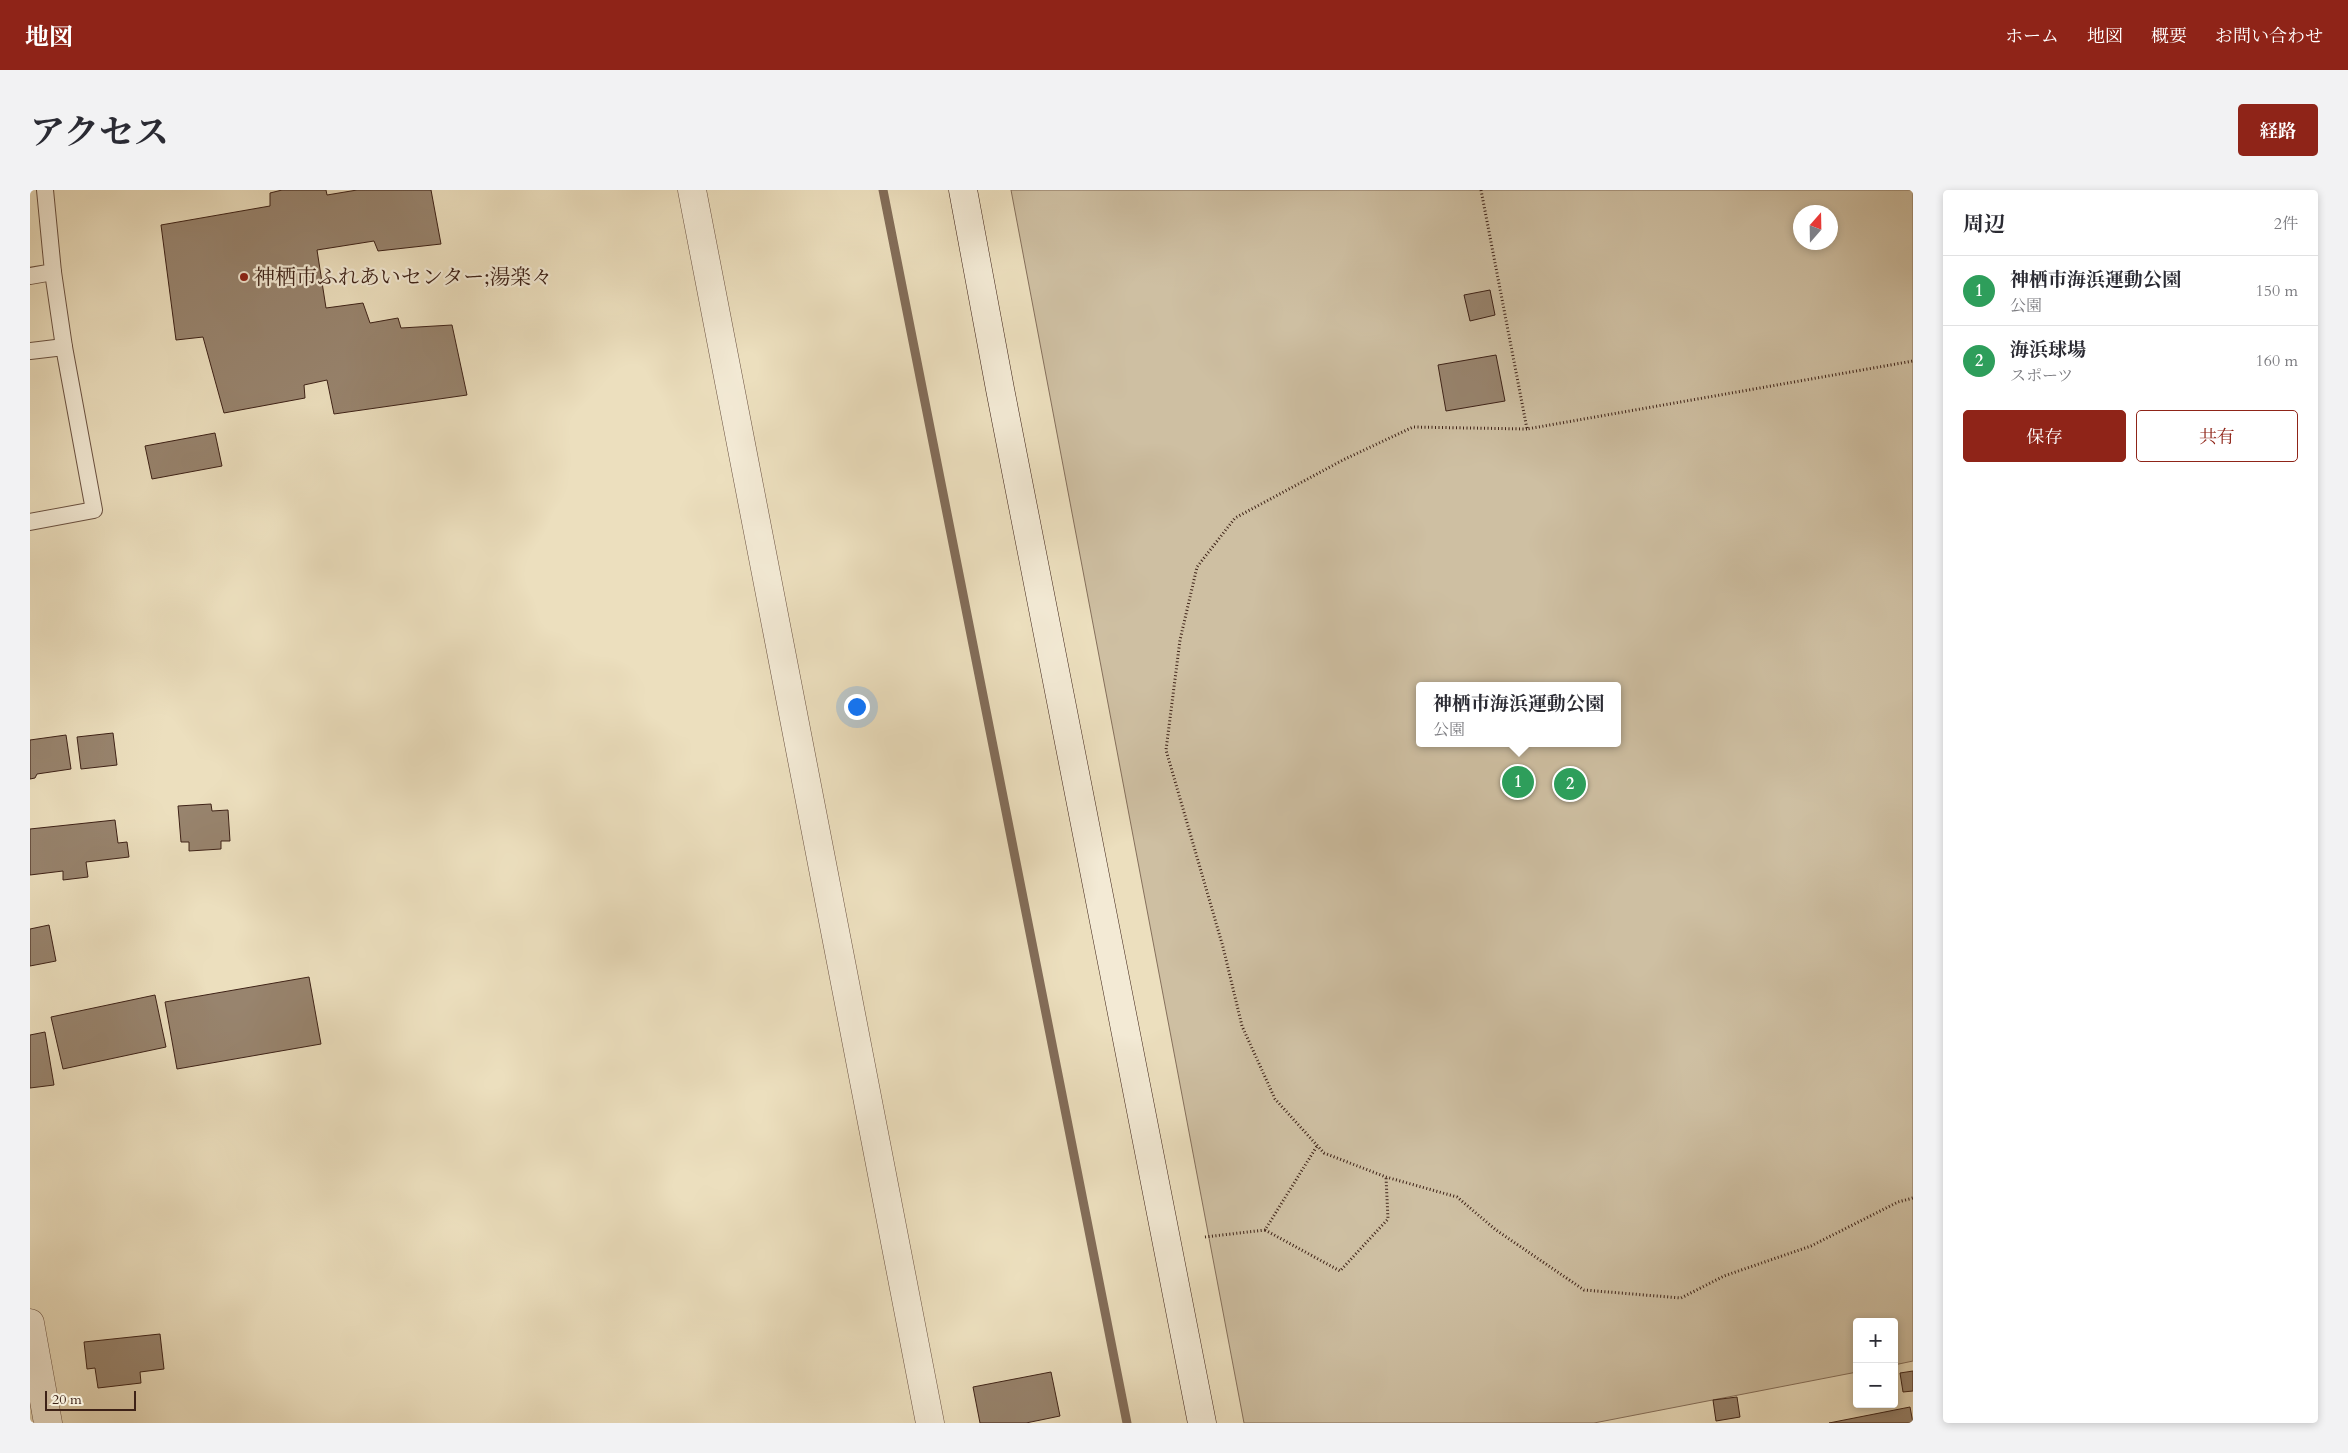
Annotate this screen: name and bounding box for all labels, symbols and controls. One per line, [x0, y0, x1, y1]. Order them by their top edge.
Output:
text: 地図 [25, 21, 73, 54]
text: ホーム [2005, 24, 2059, 49]
text: 地図 [2087, 24, 2123, 49]
text: 概要 [2151, 24, 2187, 49]
text: お問い合わせ [2215, 24, 2323, 49]
button: 経路 [2238, 104, 2318, 156]
text: アクセス [30, 109, 169, 157]
north arrow [1793, 205, 1838, 250]
text: 周辺 [1963, 210, 2005, 239]
text: 2件 [2274, 213, 2298, 235]
place label: 神栖市ふれあいセンター;湯楽々 [254, 263, 553, 292]
text: 神栖市海浜運動公園 [2010, 267, 2181, 293]
marker: 神栖市ふれあいセンター;湯楽々 [238, 271, 250, 283]
text: 1 [1975, 280, 1983, 302]
text: 150 m [2256, 280, 2298, 302]
text: 公園 [2010, 295, 2042, 317]
text: 海浜球場 [2010, 337, 2086, 363]
text: 2 [1975, 350, 1983, 372]
text: 160 m [2256, 350, 2298, 372]
text: スポーツ [2010, 365, 2073, 387]
button: 保存 [1963, 410, 2126, 462]
button: 共有 [2136, 410, 2298, 462]
popup [1416, 682, 1621, 747]
text: 神栖市海浜運動公園 [1433, 691, 1604, 717]
your location [844, 694, 870, 720]
text: 公園 [1433, 719, 1465, 741]
pin: 1 [1502, 763, 1534, 801]
pin: 2 [1554, 765, 1586, 803]
map controls [1853, 1318, 1898, 1408]
button: + [1853, 1318, 1898, 1363]
button: − [1853, 1363, 1898, 1408]
scale bar [45, 1388, 136, 1411]
text: 20 m [52, 1390, 82, 1409]

